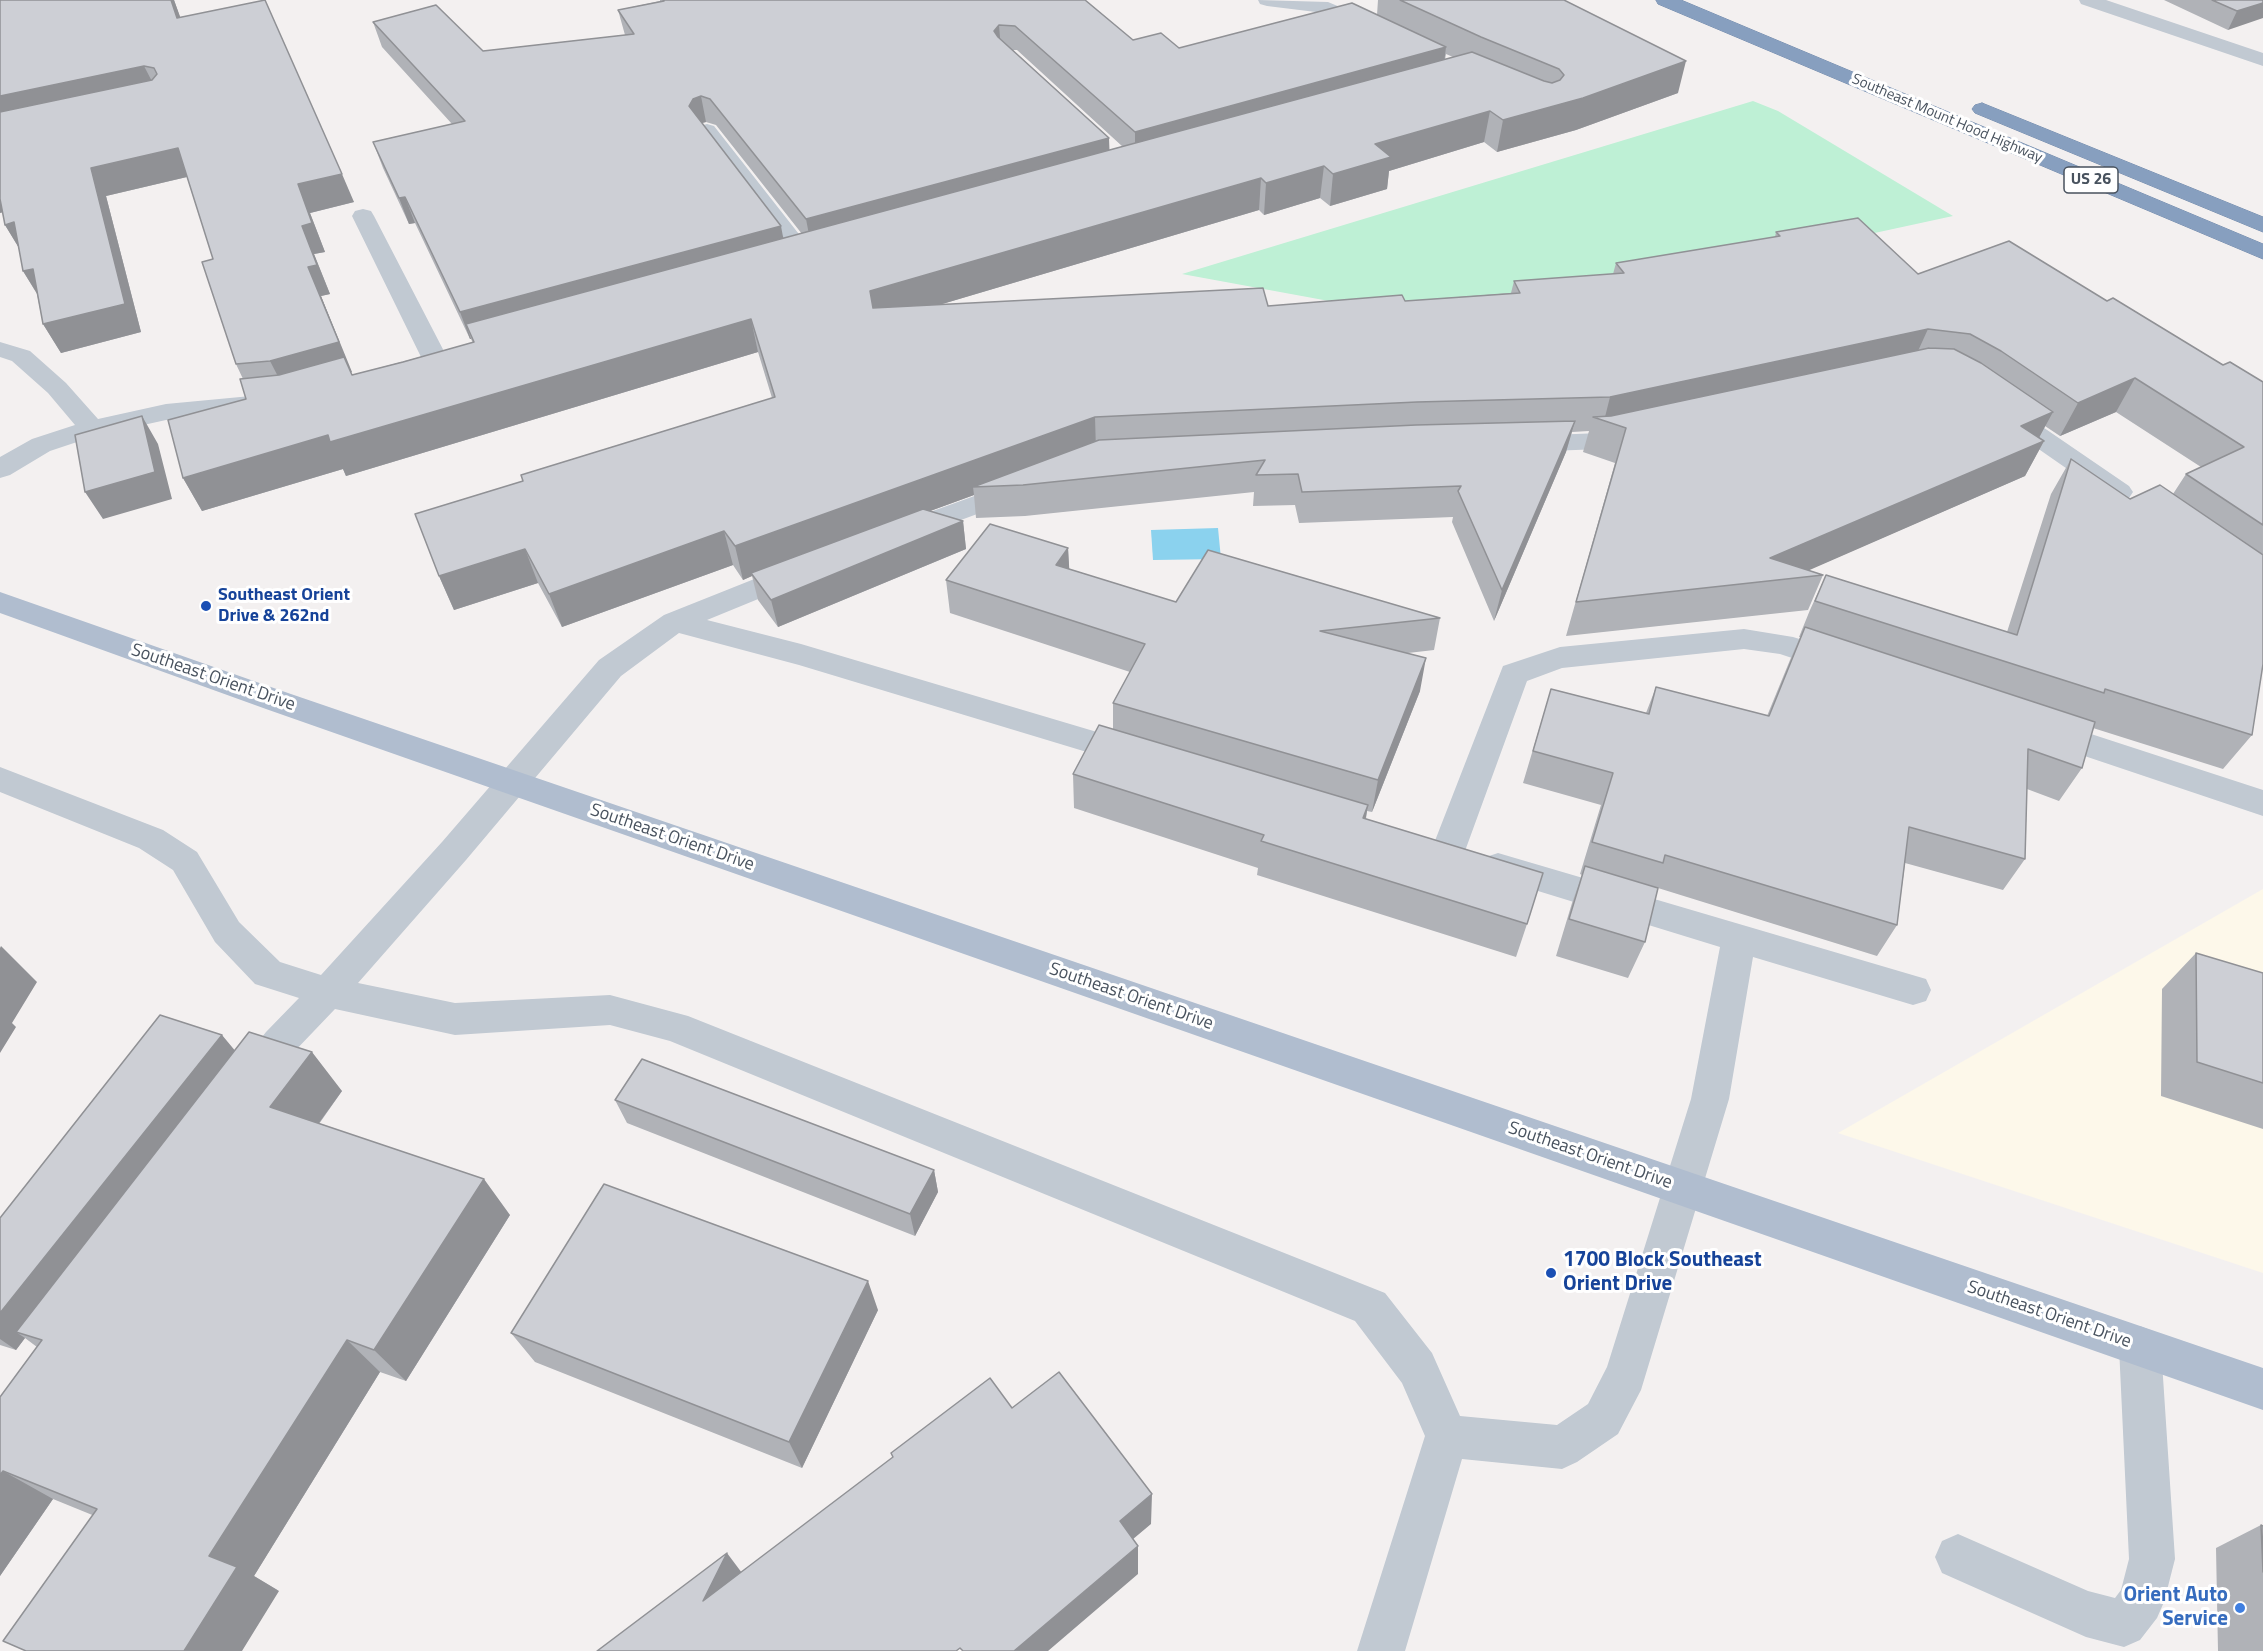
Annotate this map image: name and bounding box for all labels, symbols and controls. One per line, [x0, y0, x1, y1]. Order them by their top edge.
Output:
street label: Southeast Mount Hood Highway [1849, 71, 2045, 167]
road number: US 26 [2064, 167, 2118, 193]
place label: Southeast Orient Drive & 262nd [218, 585, 350, 628]
marker: Southeast Orient Drive & 262nd [199, 599, 213, 613]
street label: Southeast Orient Drive [128, 640, 298, 716]
street label: Southeast Orient Drive [587, 800, 757, 876]
street label: Southeast Orient Drive [1046, 959, 1216, 1035]
street label: Southeast Orient Drive [1505, 1118, 1675, 1194]
place label: 1700 Block Southeast Orient Drive [1563, 1248, 1762, 1298]
marker: 1700 Block Southeast Orient Drive [1544, 1266, 1558, 1280]
street label: Southeast Orient Drive [1964, 1277, 2134, 1353]
place label: Orient Auto Service [2123, 1583, 2228, 1633]
marker: Orient Auto Service [2233, 1601, 2247, 1615]

